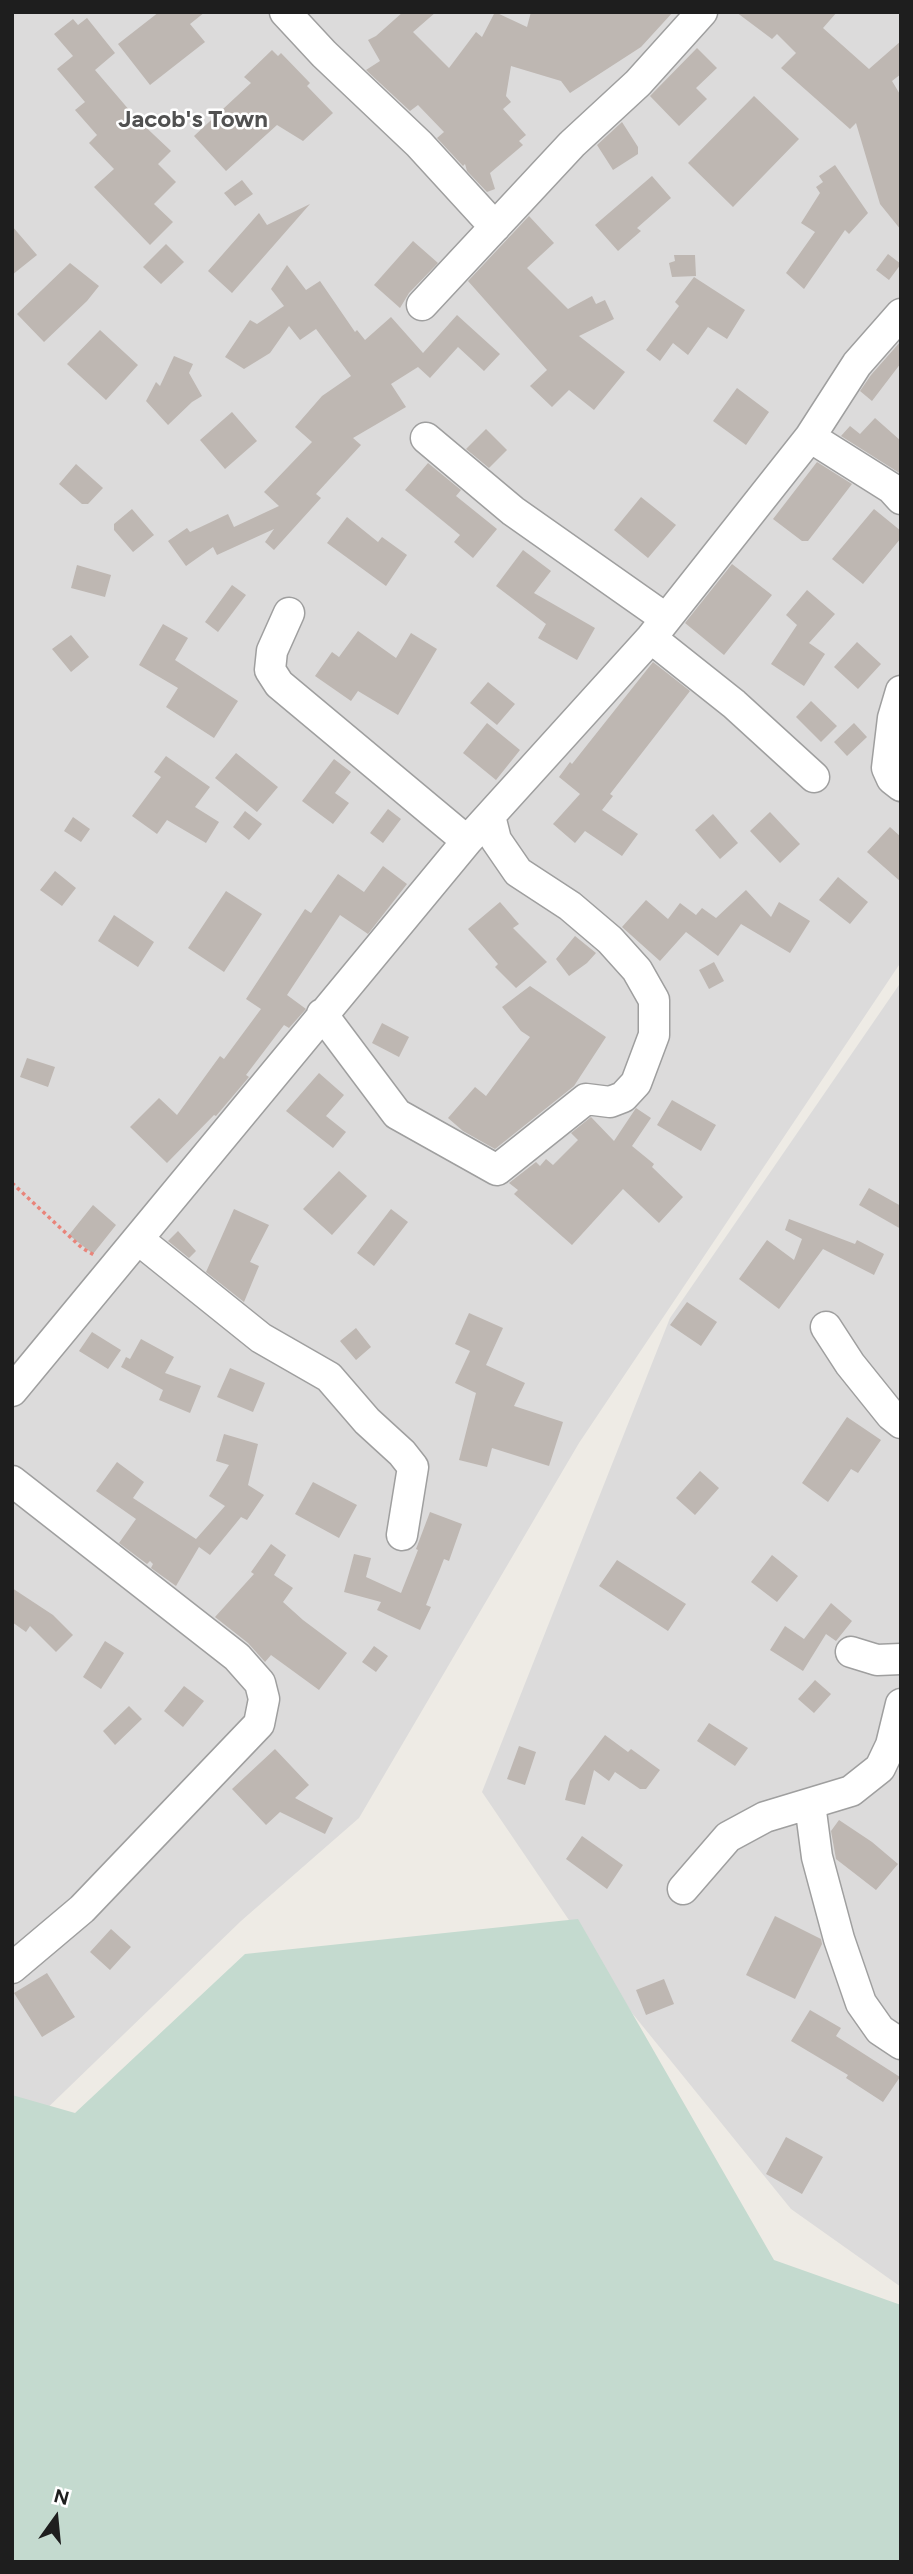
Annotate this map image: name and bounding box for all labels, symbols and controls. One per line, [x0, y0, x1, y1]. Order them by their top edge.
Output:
district label: Jacob's Town [118, 106, 268, 134]
north arrow [21, 2483, 91, 2553]
text: N [51, 2484, 72, 2510]

